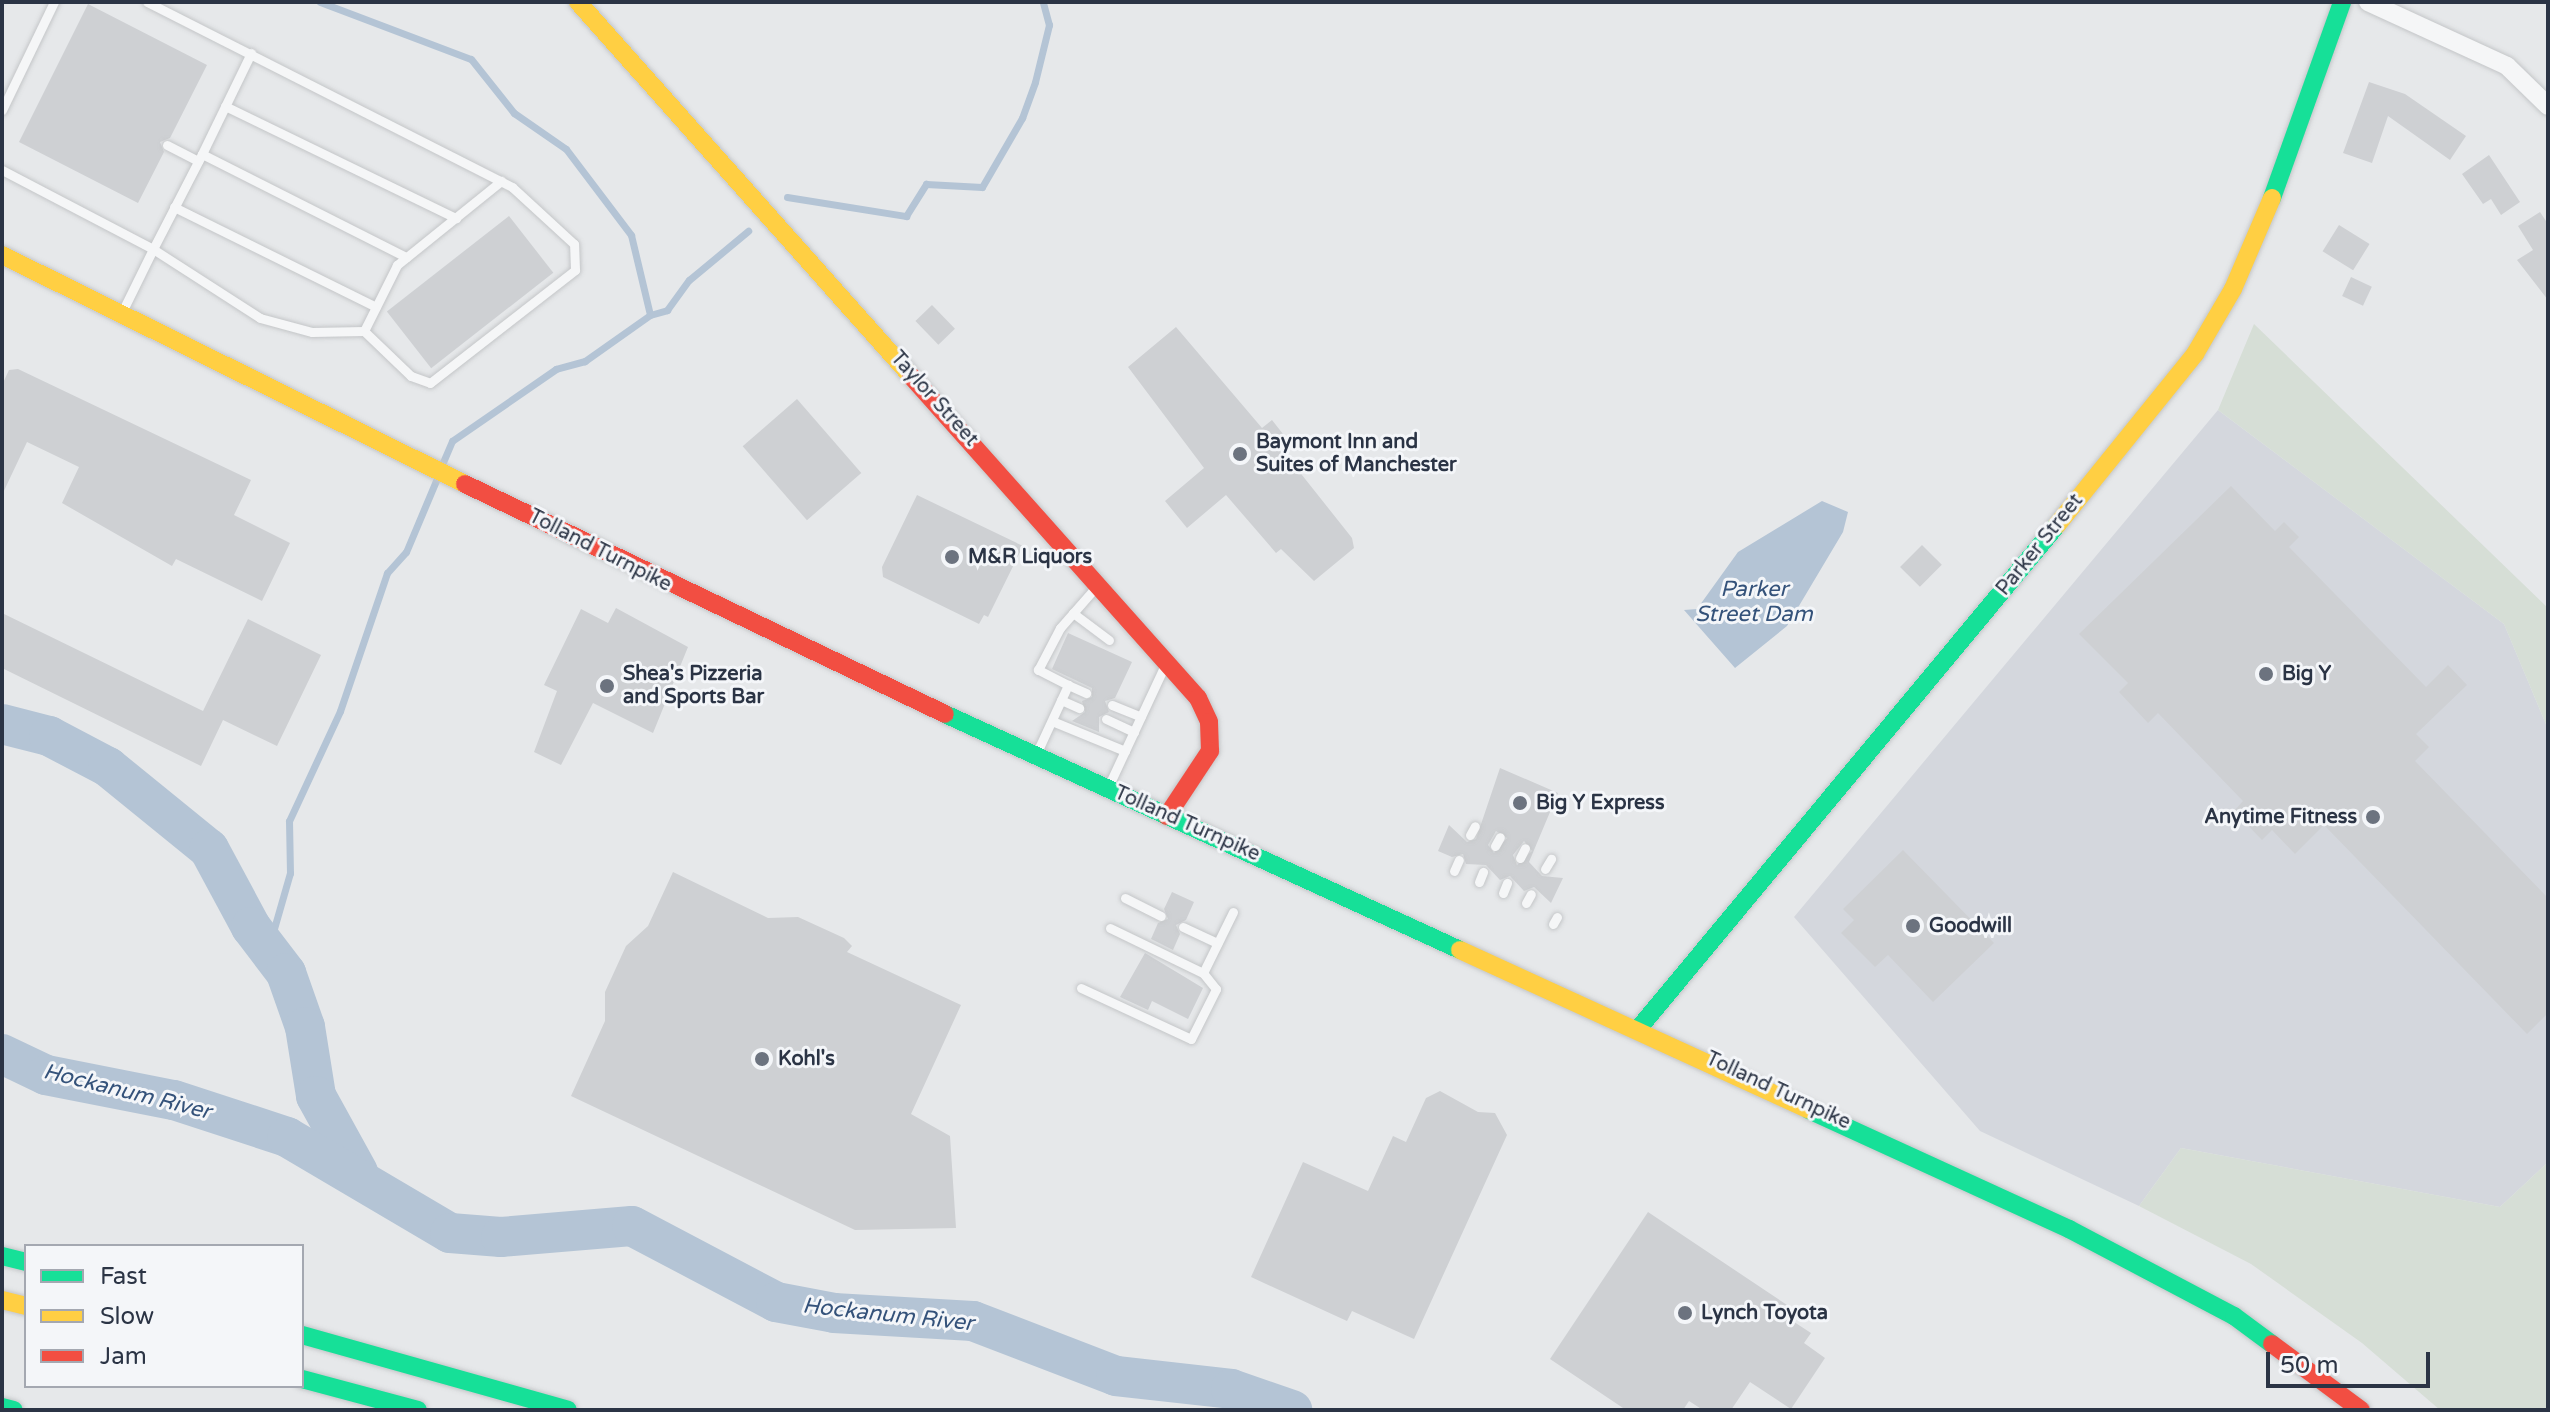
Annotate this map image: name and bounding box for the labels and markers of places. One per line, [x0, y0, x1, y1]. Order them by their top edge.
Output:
place label: Baymont Inn and Suites of Manchester [1256, 430, 1457, 477]
marker: Baymont Inn and Suites of Manchester [1231, 445, 1249, 463]
place label: M&R Liquors [968, 545, 1092, 569]
marker: M&R Liquors [943, 548, 961, 566]
place label: Shea's Pizzeria and Sports Bar [623, 662, 764, 709]
place label: Big Y [2282, 662, 2331, 686]
marker: Big Y [2257, 665, 2275, 683]
marker: Shea's Pizzeria and Sports Bar [598, 677, 616, 695]
place label: Big Y Express [1536, 791, 1665, 815]
marker: Big Y Express [1511, 794, 1529, 812]
place label: Anytime Fitness [2204, 805, 2357, 829]
marker: Anytime Fitness [2364, 808, 2382, 826]
place label: Goodwill [1929, 914, 2012, 938]
marker: Goodwill [1904, 917, 1922, 935]
place label: Kohl's [778, 1047, 835, 1071]
marker: Kohl's [753, 1050, 771, 1068]
place label: Lynch Toyota [1701, 1301, 1828, 1325]
marker: Lynch Toyota [1676, 1304, 1694, 1322]

